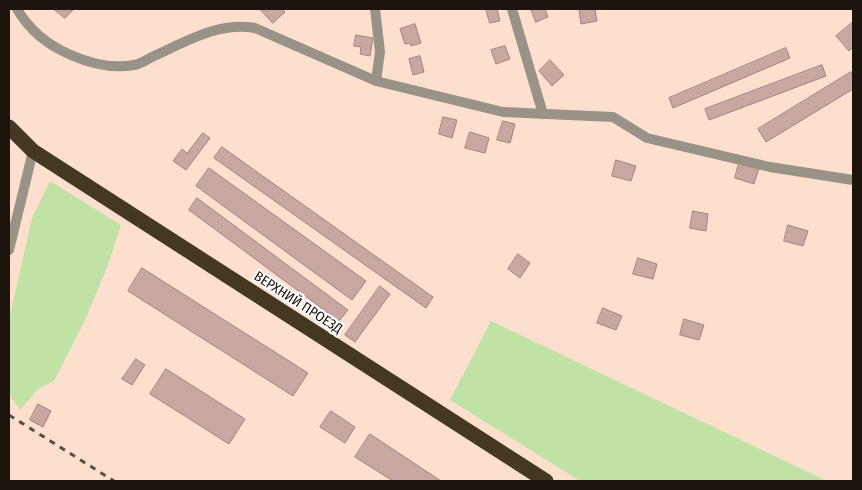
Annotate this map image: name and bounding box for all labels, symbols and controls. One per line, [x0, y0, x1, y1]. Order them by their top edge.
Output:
street label: ВЕРХНИЙ ПРОЕЗД [251, 268, 345, 338]

